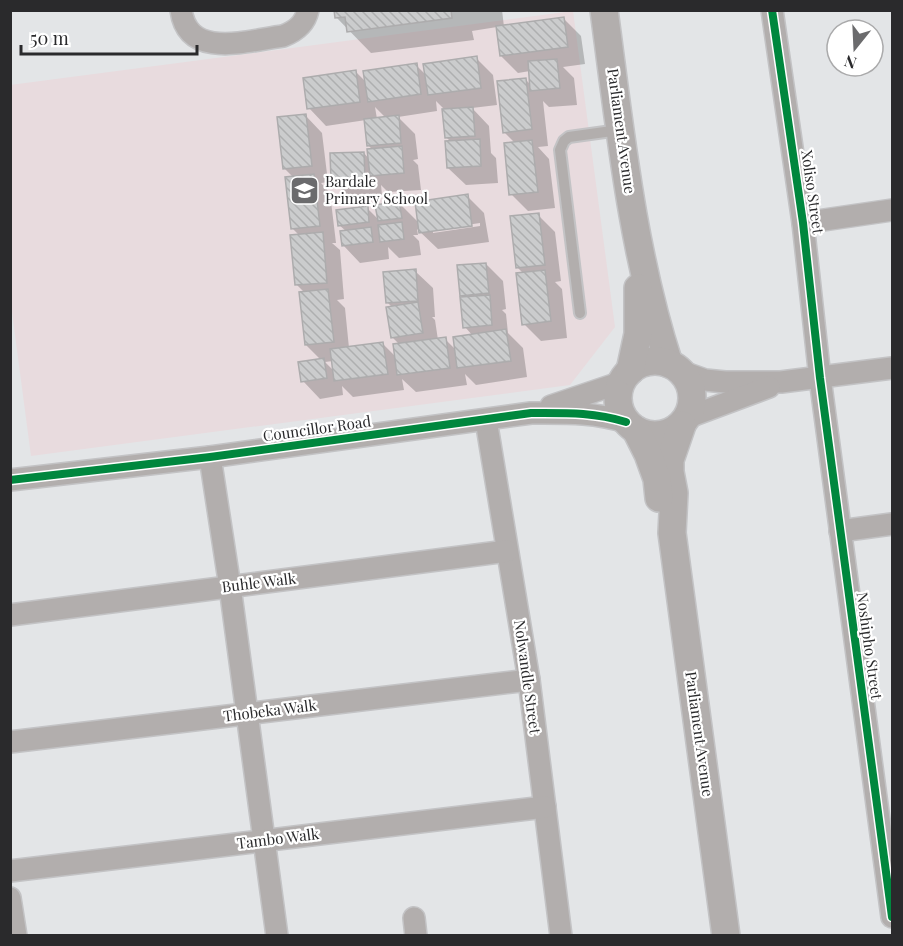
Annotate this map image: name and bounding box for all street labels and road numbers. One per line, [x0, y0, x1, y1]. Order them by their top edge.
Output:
street label: Parliament Avenue [603, 67, 641, 195]
street label: Xoliso Street [797, 149, 829, 236]
street label: Councillor Road [262, 410, 372, 445]
street label: Buhle Walk [221, 567, 298, 596]
street label: Noshipho Street [853, 591, 888, 702]
street label: Nolwandle Street [510, 619, 546, 736]
street label: Parliament Avenue [681, 670, 719, 798]
street label: Thobeka Walk [222, 694, 318, 726]
street label: Tambo Walk [236, 823, 321, 853]

